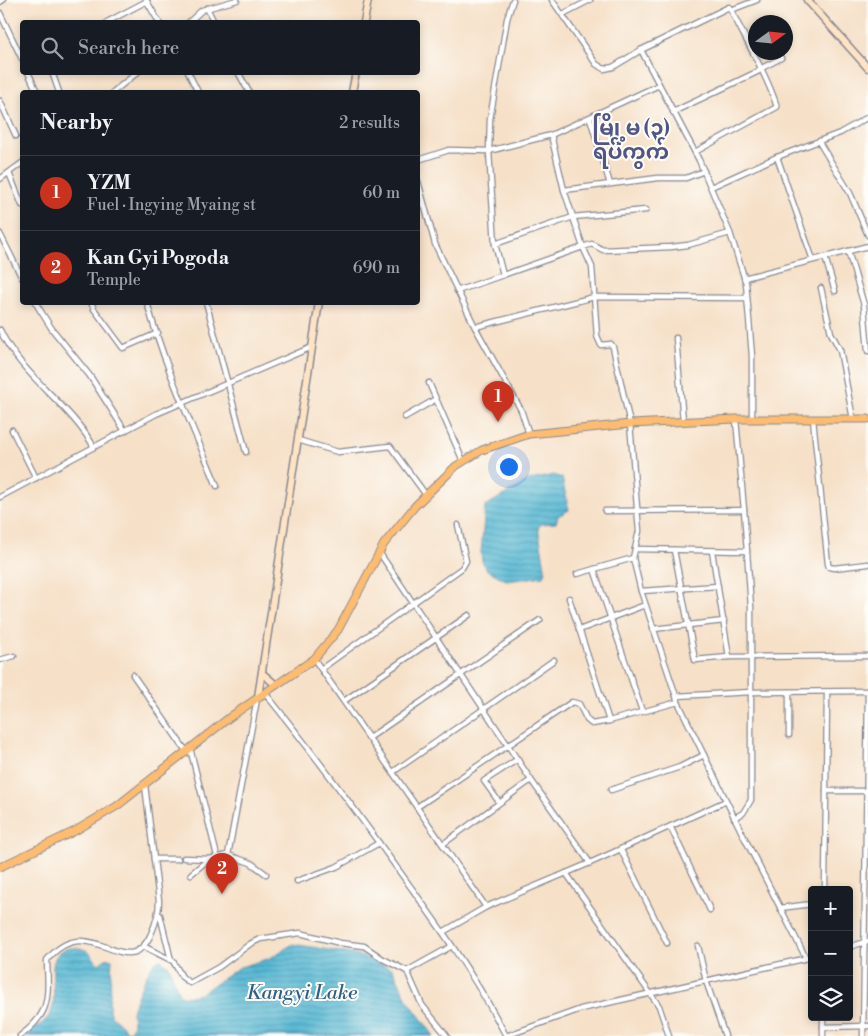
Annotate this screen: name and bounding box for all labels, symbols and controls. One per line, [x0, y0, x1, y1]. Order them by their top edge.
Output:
north arrow [748, 15, 793, 60]
search box [20, 20, 420, 75]
icon: search [38, 34, 66, 62]
text: Search here [78, 36, 179, 60]
text: Nearby [40, 110, 113, 136]
district label: မြို့မ (၃) ရပ်ကွက် [592, 112, 670, 169]
text: 2 results [339, 113, 400, 133]
text: YZM [87, 171, 131, 195]
text: 1 [52, 183, 60, 203]
text: 60 m [362, 183, 400, 203]
text: Fuel · Ingying Myaing st [87, 195, 256, 215]
text: Kan Gyi Pogoda [87, 246, 229, 270]
text: 2 [51, 258, 61, 278]
text: 690 m [353, 258, 400, 278]
text: Temple [87, 270, 141, 290]
pin: 1 [482, 381, 514, 422]
your location [496, 454, 522, 480]
pin: 2 [206, 853, 238, 894]
map controls [808, 886, 853, 1021]
button: + [808, 886, 853, 931]
button: − [808, 931, 853, 976]
button: layers [808, 976, 853, 1021]
water label: Kangyi Lake [247, 981, 358, 1006]

